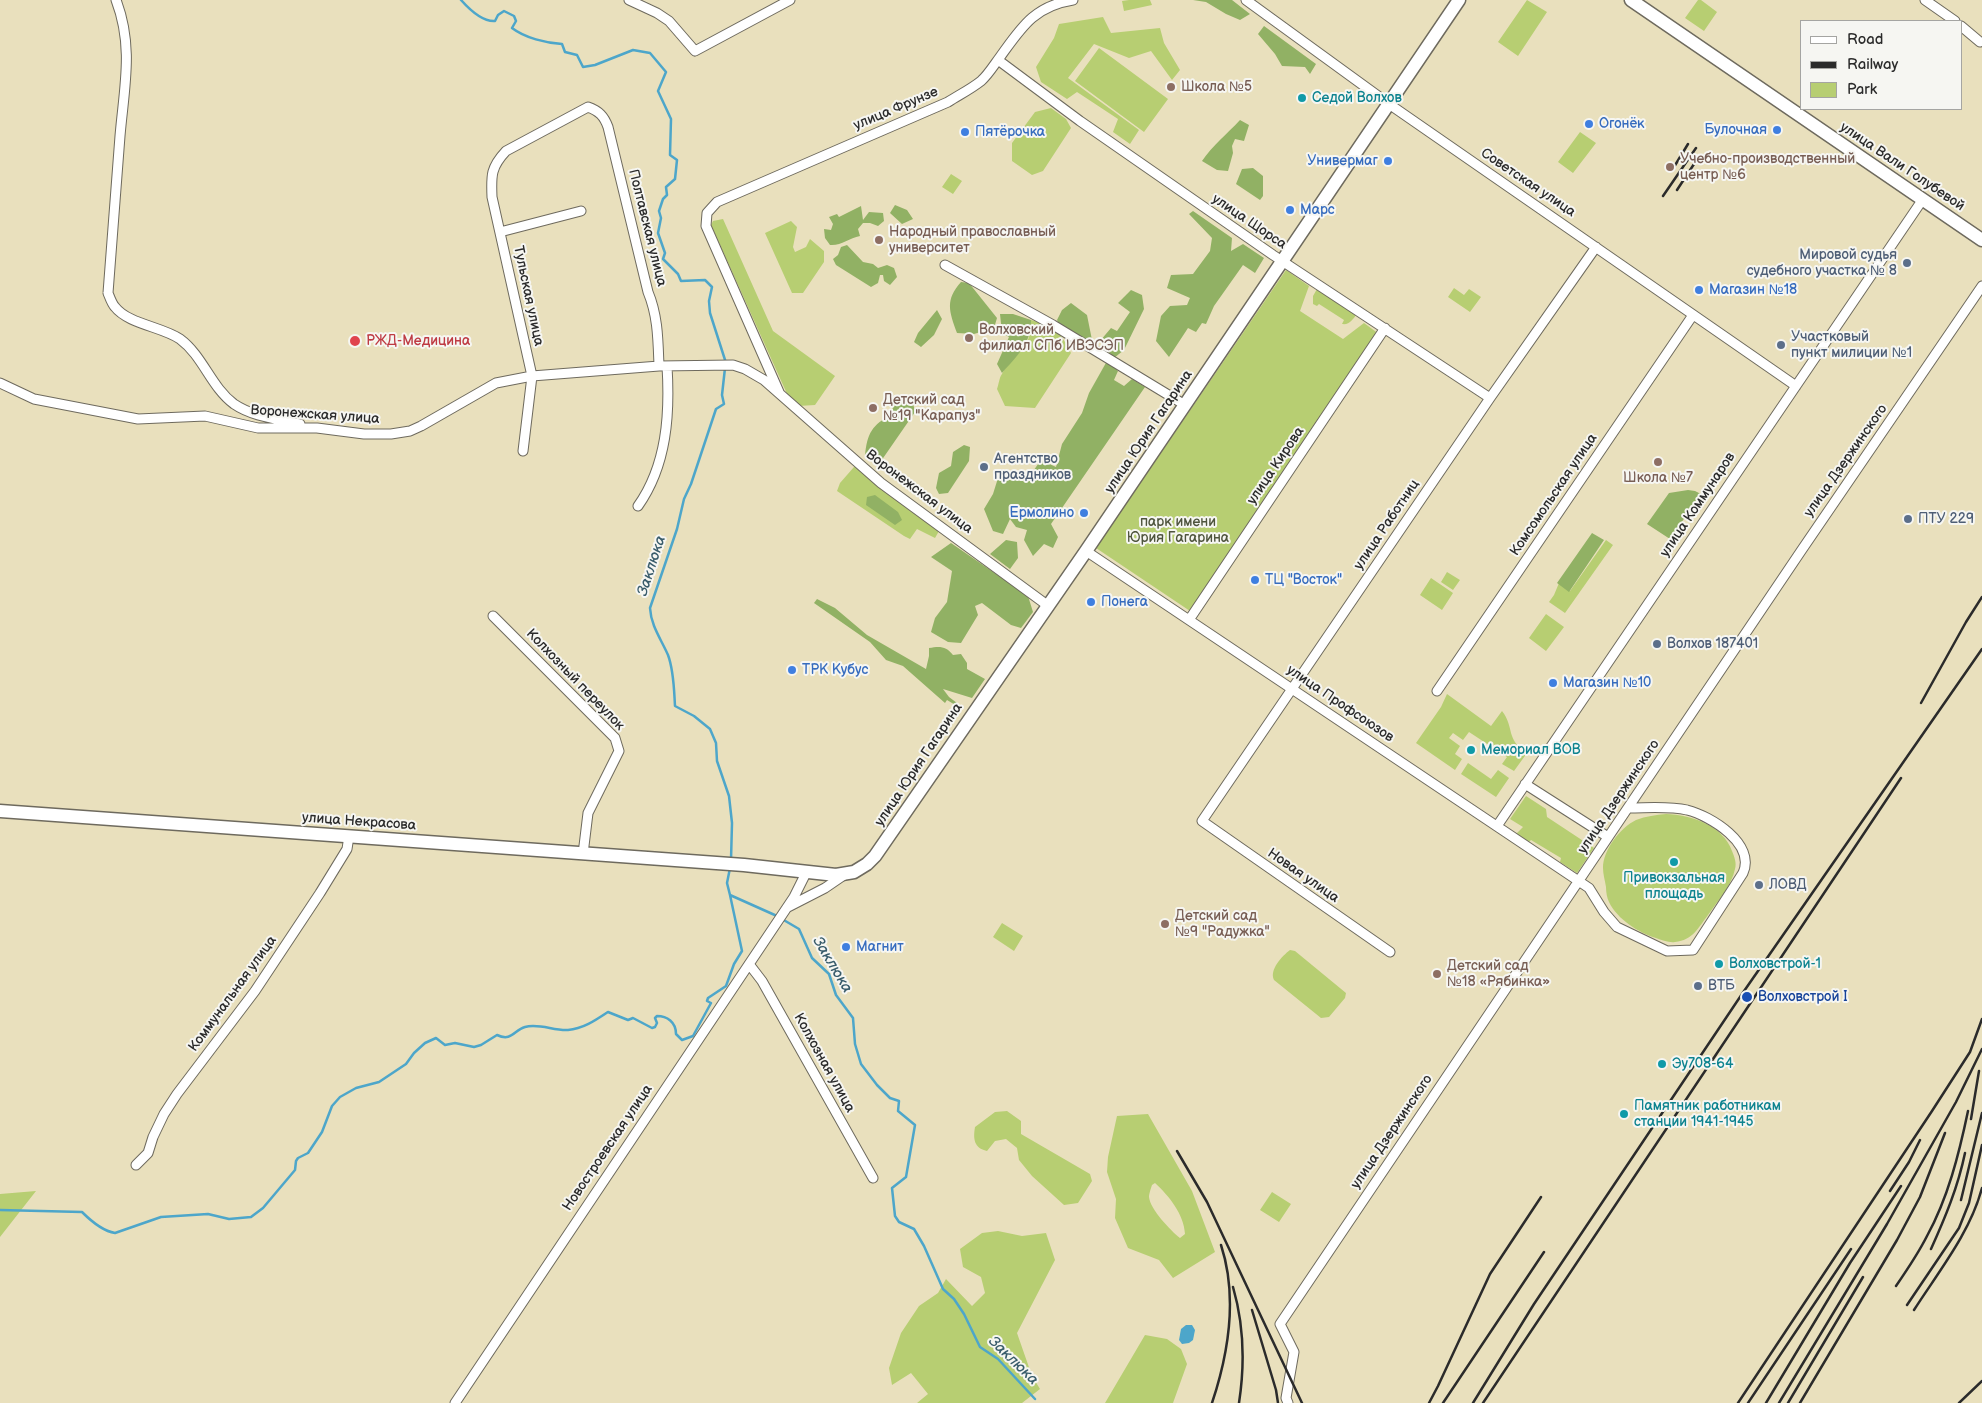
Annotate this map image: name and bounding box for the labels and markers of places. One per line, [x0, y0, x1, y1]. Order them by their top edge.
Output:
place label: Школа №5 [1181, 79, 1252, 95]
marker: Школа №5 [1165, 81, 1177, 93]
place label: Седой Волхов [1312, 90, 1402, 106]
marker: Седой Волхов [1296, 92, 1308, 104]
place label: Огонёк [1599, 116, 1645, 132]
marker: Огонёк [1583, 118, 1595, 130]
place label: Булочная [1704, 122, 1767, 138]
place label: Пятёрочка [975, 124, 1045, 140]
marker: Булочная [1771, 124, 1783, 136]
marker: Пятёрочка [959, 126, 971, 138]
place label: Учебно-производственный центр №6 [1680, 151, 1855, 184]
place label: Универмаг [1307, 153, 1378, 169]
marker: Универмаг [1382, 155, 1394, 167]
marker: Учебно-производственный центр №6 [1664, 161, 1676, 173]
place label: Марс [1300, 202, 1335, 218]
marker: Марс [1284, 204, 1296, 216]
place label: Народный православный университет [889, 224, 1056, 256]
marker: Народный православный университет [873, 234, 885, 246]
place label: Мировой судья судебного участка № 8 [1747, 247, 1897, 280]
marker: Мировой судья судебного участка № 8 [1901, 257, 1913, 269]
place label: Магазин №18 [1709, 282, 1797, 298]
marker: Магазин №18 [1693, 284, 1705, 296]
place label: Волховский филиал СПб ИВЭСЭП [979, 322, 1124, 354]
place label: Участковый пункт милиции №1 [1791, 329, 1912, 362]
marker: Волховский филиал СПб ИВЭСЭП [963, 332, 975, 344]
place label: РЖД-Медицина [366, 333, 470, 349]
marker: РЖД-Медицина [348, 334, 362, 348]
marker: Участковый пункт милиции №1 [1775, 339, 1787, 351]
place label: Детский сад №19 "Карапуз" [883, 392, 981, 424]
marker: Детский сад №19 "Карапуз" [867, 402, 879, 414]
place label: Агентство праздников [994, 451, 1071, 484]
marker: Школа №7 [1652, 456, 1664, 468]
marker: Агентство праздников [978, 461, 990, 473]
place label: Школа №7 [1623, 470, 1693, 486]
place label: Ермолино [1010, 505, 1074, 521]
marker: Ермолино [1078, 507, 1090, 519]
place label: ПТУ 229 [1918, 511, 1974, 527]
marker: ПТУ 229 [1902, 513, 1914, 525]
place label: ТЦ "Восток" [1265, 572, 1342, 588]
marker: ТЦ "Восток" [1249, 574, 1261, 586]
place label: Понега [1101, 594, 1148, 610]
marker: Понега [1085, 596, 1097, 608]
place label: Волхов 187401 [1667, 636, 1758, 652]
marker: Волхов 187401 [1651, 638, 1663, 650]
place label: ТРК Кубус [802, 662, 868, 678]
marker: ТРК Кубус [786, 664, 798, 676]
place label: Магазин №10 [1563, 675, 1651, 691]
marker: Магазин №10 [1547, 677, 1559, 689]
place label: Мемориал ВОВ [1481, 742, 1581, 758]
marker: Мемориал ВОВ [1465, 744, 1477, 756]
marker: Привокзальная площадь [1668, 856, 1680, 868]
place label: Привокзальная площадь [1623, 870, 1725, 902]
place label: ЛОВД [1769, 877, 1807, 893]
marker: ЛОВД [1753, 879, 1765, 891]
place label: Детский cад №9 "Радужка" [1175, 908, 1270, 940]
marker: Детский cад №9 "Радужка" [1159, 918, 1171, 930]
place label: Магнит [856, 939, 904, 955]
marker: Магнит [840, 941, 852, 953]
place label: Волховстрой-1 [1729, 956, 1821, 972]
place label: Детский сад №18 «Рябинка» [1447, 958, 1550, 990]
marker: Волховстрой-1 [1713, 958, 1725, 970]
marker: Детский сад №18 «Рябинка» [1431, 968, 1443, 980]
place label: ВТБ [1708, 978, 1735, 994]
marker: ВТБ [1692, 980, 1704, 992]
place label: Волховстрой I [1758, 989, 1848, 1005]
marker: Волховстрой I [1740, 990, 1754, 1004]
place label: Эу708-64 [1672, 1056, 1733, 1072]
marker: Эу708-64 [1656, 1058, 1668, 1070]
place label: Памятник работникам станции 1941-1945 [1634, 1098, 1781, 1130]
marker: Памятник работникам станции 1941-1945 [1618, 1108, 1630, 1120]

